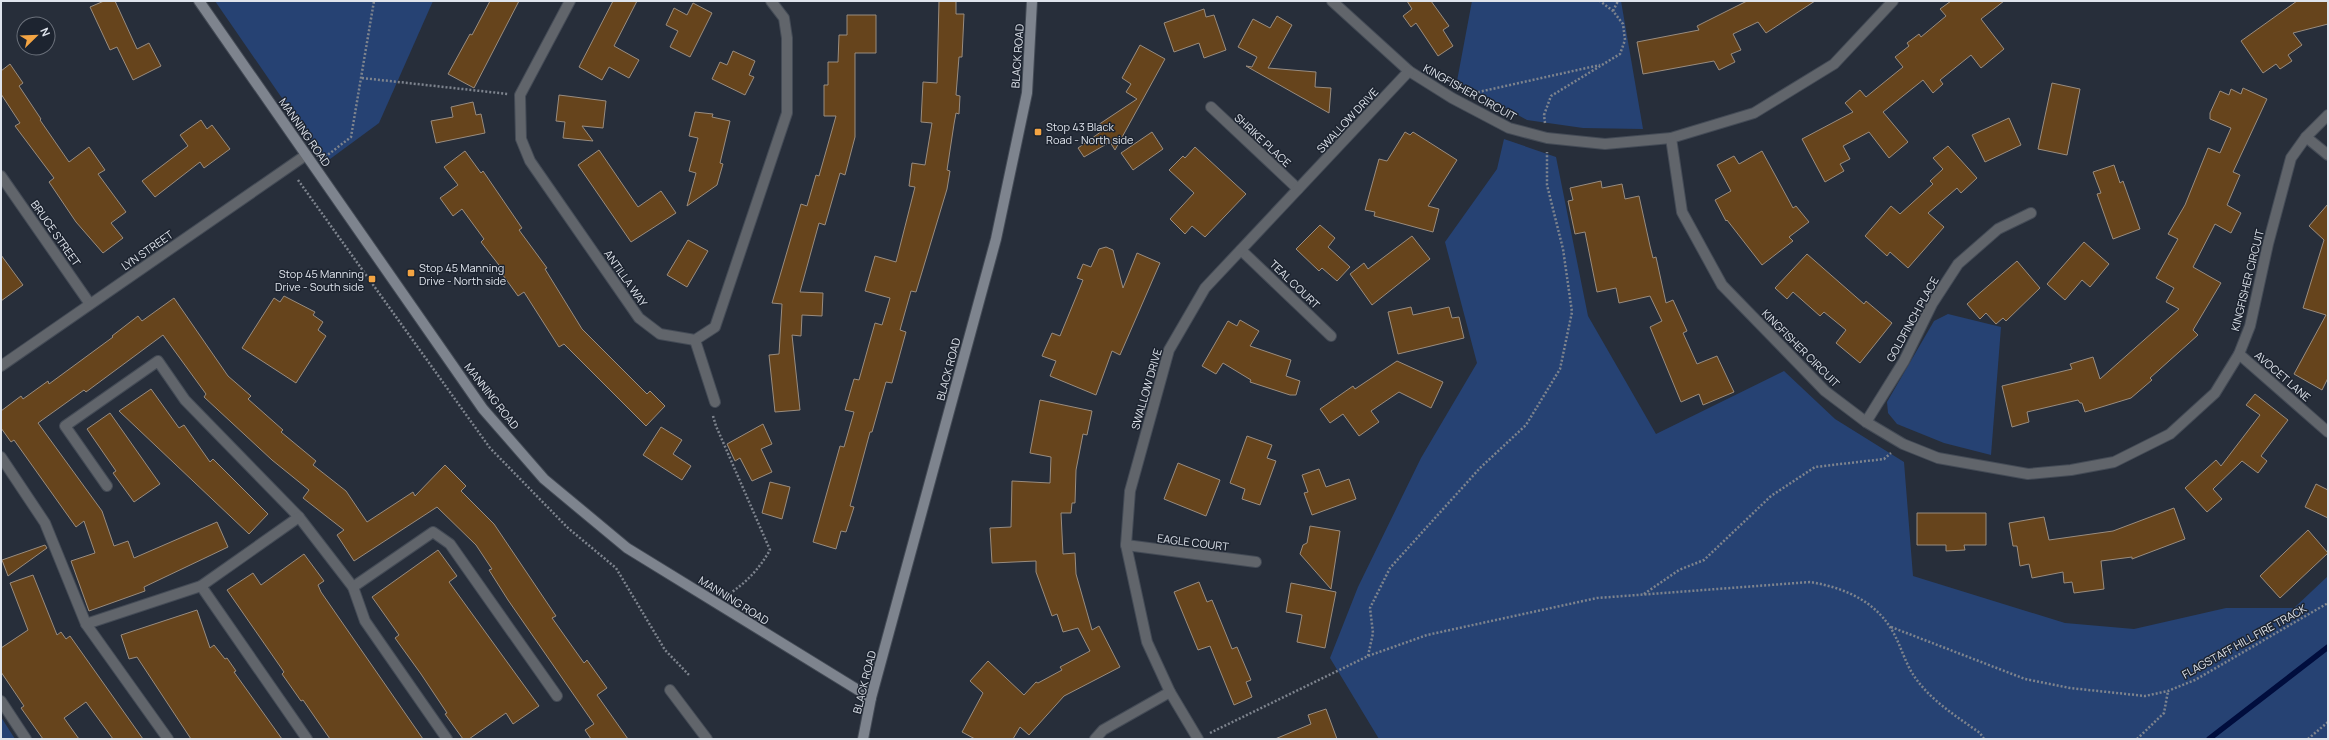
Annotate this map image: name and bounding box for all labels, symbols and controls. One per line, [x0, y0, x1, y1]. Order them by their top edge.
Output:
north arrow [16, 16, 56, 56]
street label: BLACK ROAD [1007, 23, 1027, 89]
text: N [37, 25, 54, 39]
street label: KINGFISHER CIRCUIT [1421, 60, 1520, 124]
street label: SWALLOW DRIVE [1313, 84, 1381, 156]
street label: MANNING ROAD [276, 95, 334, 169]
street label: SHRIKE PLACE [1232, 110, 1294, 170]
place label: Stop 43 Black Road - North side [1046, 119, 1134, 147]
marker: Stop 43 Black Road - North side [1033, 127, 1043, 137]
street label: BRUCE STREET [28, 197, 85, 269]
street label: LYN STREET [118, 226, 176, 273]
street label: KINGFISHER CIRCUIT [2227, 227, 2267, 332]
street label: ANTILLA WAY [601, 247, 652, 310]
street label: TEAL COURT [1267, 256, 1324, 312]
place label: Stop 45 Manning Drive - North side [419, 260, 507, 288]
place label: Stop 45 Manning Drive - South side [275, 266, 365, 294]
marker: Stop 45 Manning Drive - North side [406, 268, 416, 278]
marker: Stop 45 Manning Drive - South side [367, 274, 377, 284]
street label: GOLDFINCH PLACE [1882, 274, 1942, 364]
street label: KINGFISHER CIRCUIT [1759, 306, 1843, 390]
street label: BLACK ROAD [932, 336, 964, 402]
street label: SWALLOW DRIVE [1127, 347, 1165, 431]
street label: AVOCET LANE [2252, 348, 2314, 404]
street label: MANNING ROAD [461, 360, 523, 432]
street label: EAGLE COURT [1156, 530, 1230, 554]
street label: MANNING ROAD [696, 572, 772, 628]
street label: FLAGSTAFF HILL FIRE TRACK [2179, 600, 2309, 682]
street label: BLACK ROAD [849, 649, 879, 715]

